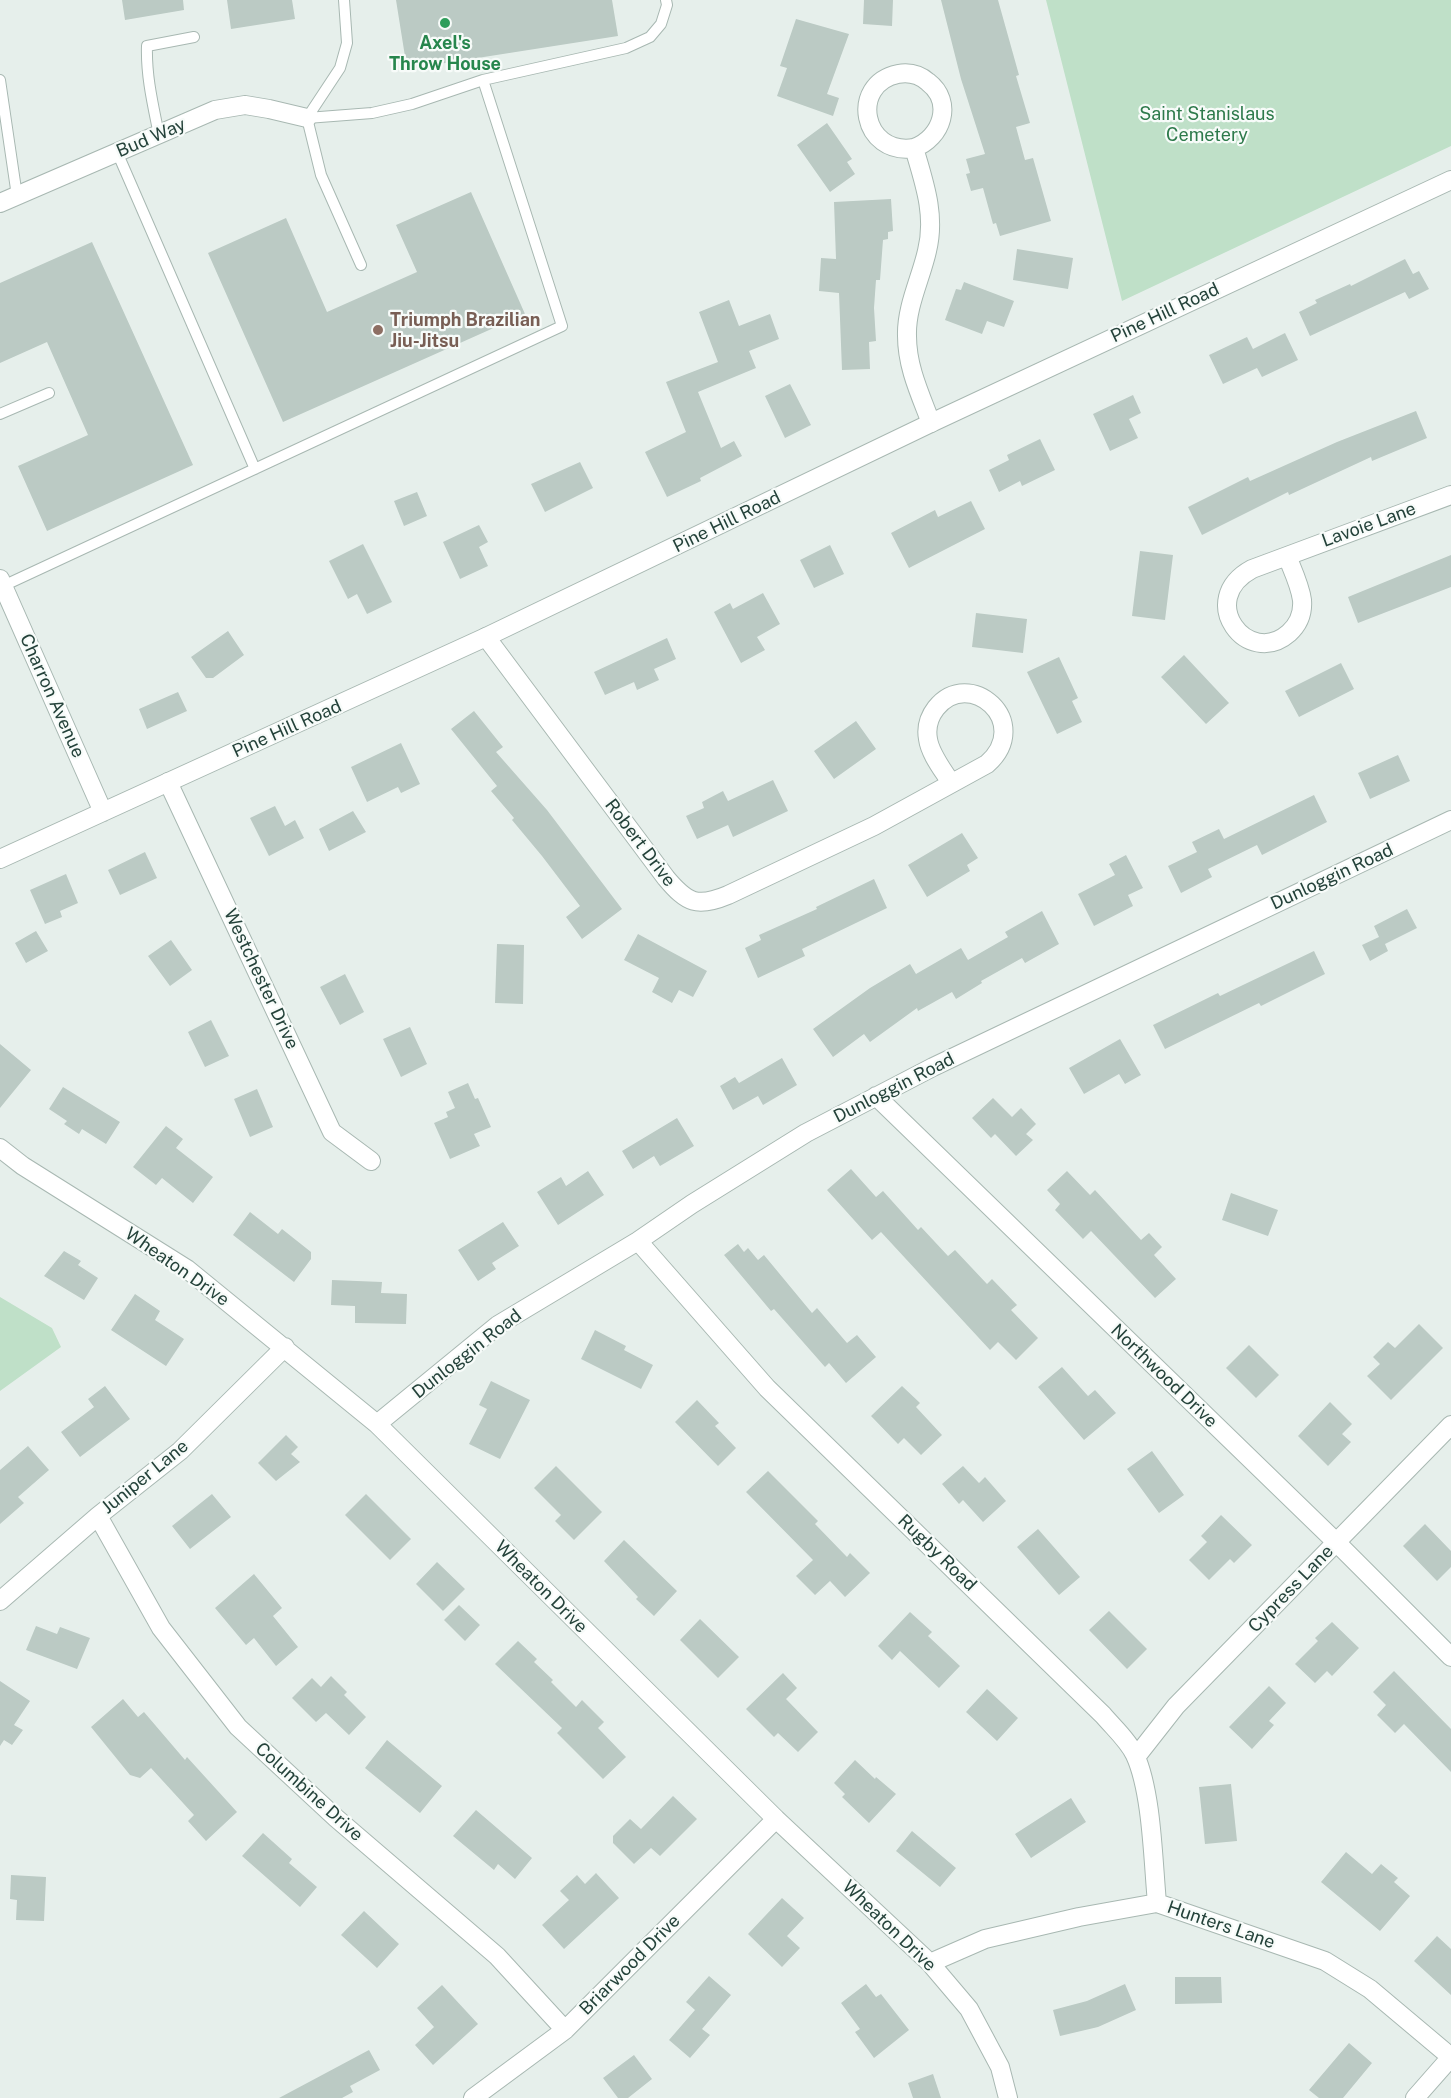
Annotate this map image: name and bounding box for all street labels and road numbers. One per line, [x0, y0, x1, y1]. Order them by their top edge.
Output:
street label: Bud Way [113, 114, 189, 162]
street label: Pine Hill Road [1107, 278, 1223, 348]
street label: Pine Hill Road [670, 487, 784, 557]
street label: Lavoie Lane [1319, 498, 1419, 552]
street label: Charron Avenue [15, 631, 89, 761]
street label: Pine Hill Road [229, 695, 345, 763]
street label: Robert Drive [600, 795, 680, 891]
street label: Dunloggin Road [1267, 839, 1397, 915]
street label: Westchester Drive [219, 905, 303, 1053]
street label: Dunloggin Road [830, 1048, 958, 1128]
street label: Wheaton Drive [121, 1223, 233, 1311]
street label: Dunloggin Road [408, 1305, 526, 1403]
street label: Northwood Drive [1106, 1320, 1222, 1432]
street label: Juniper Lane [97, 1435, 193, 1519]
street label: Rugby Road [893, 1510, 981, 1596]
street label: Wheaton Drive [490, 1536, 592, 1638]
street label: Cypress Lane [1244, 1541, 1338, 1637]
street label: Columbine Drive [251, 1738, 367, 1846]
street label: Wheaton Drive [838, 1876, 940, 1976]
street label: Hunters Lane [1164, 1896, 1278, 1954]
street label: Briarwood Drive [575, 1910, 685, 2020]

